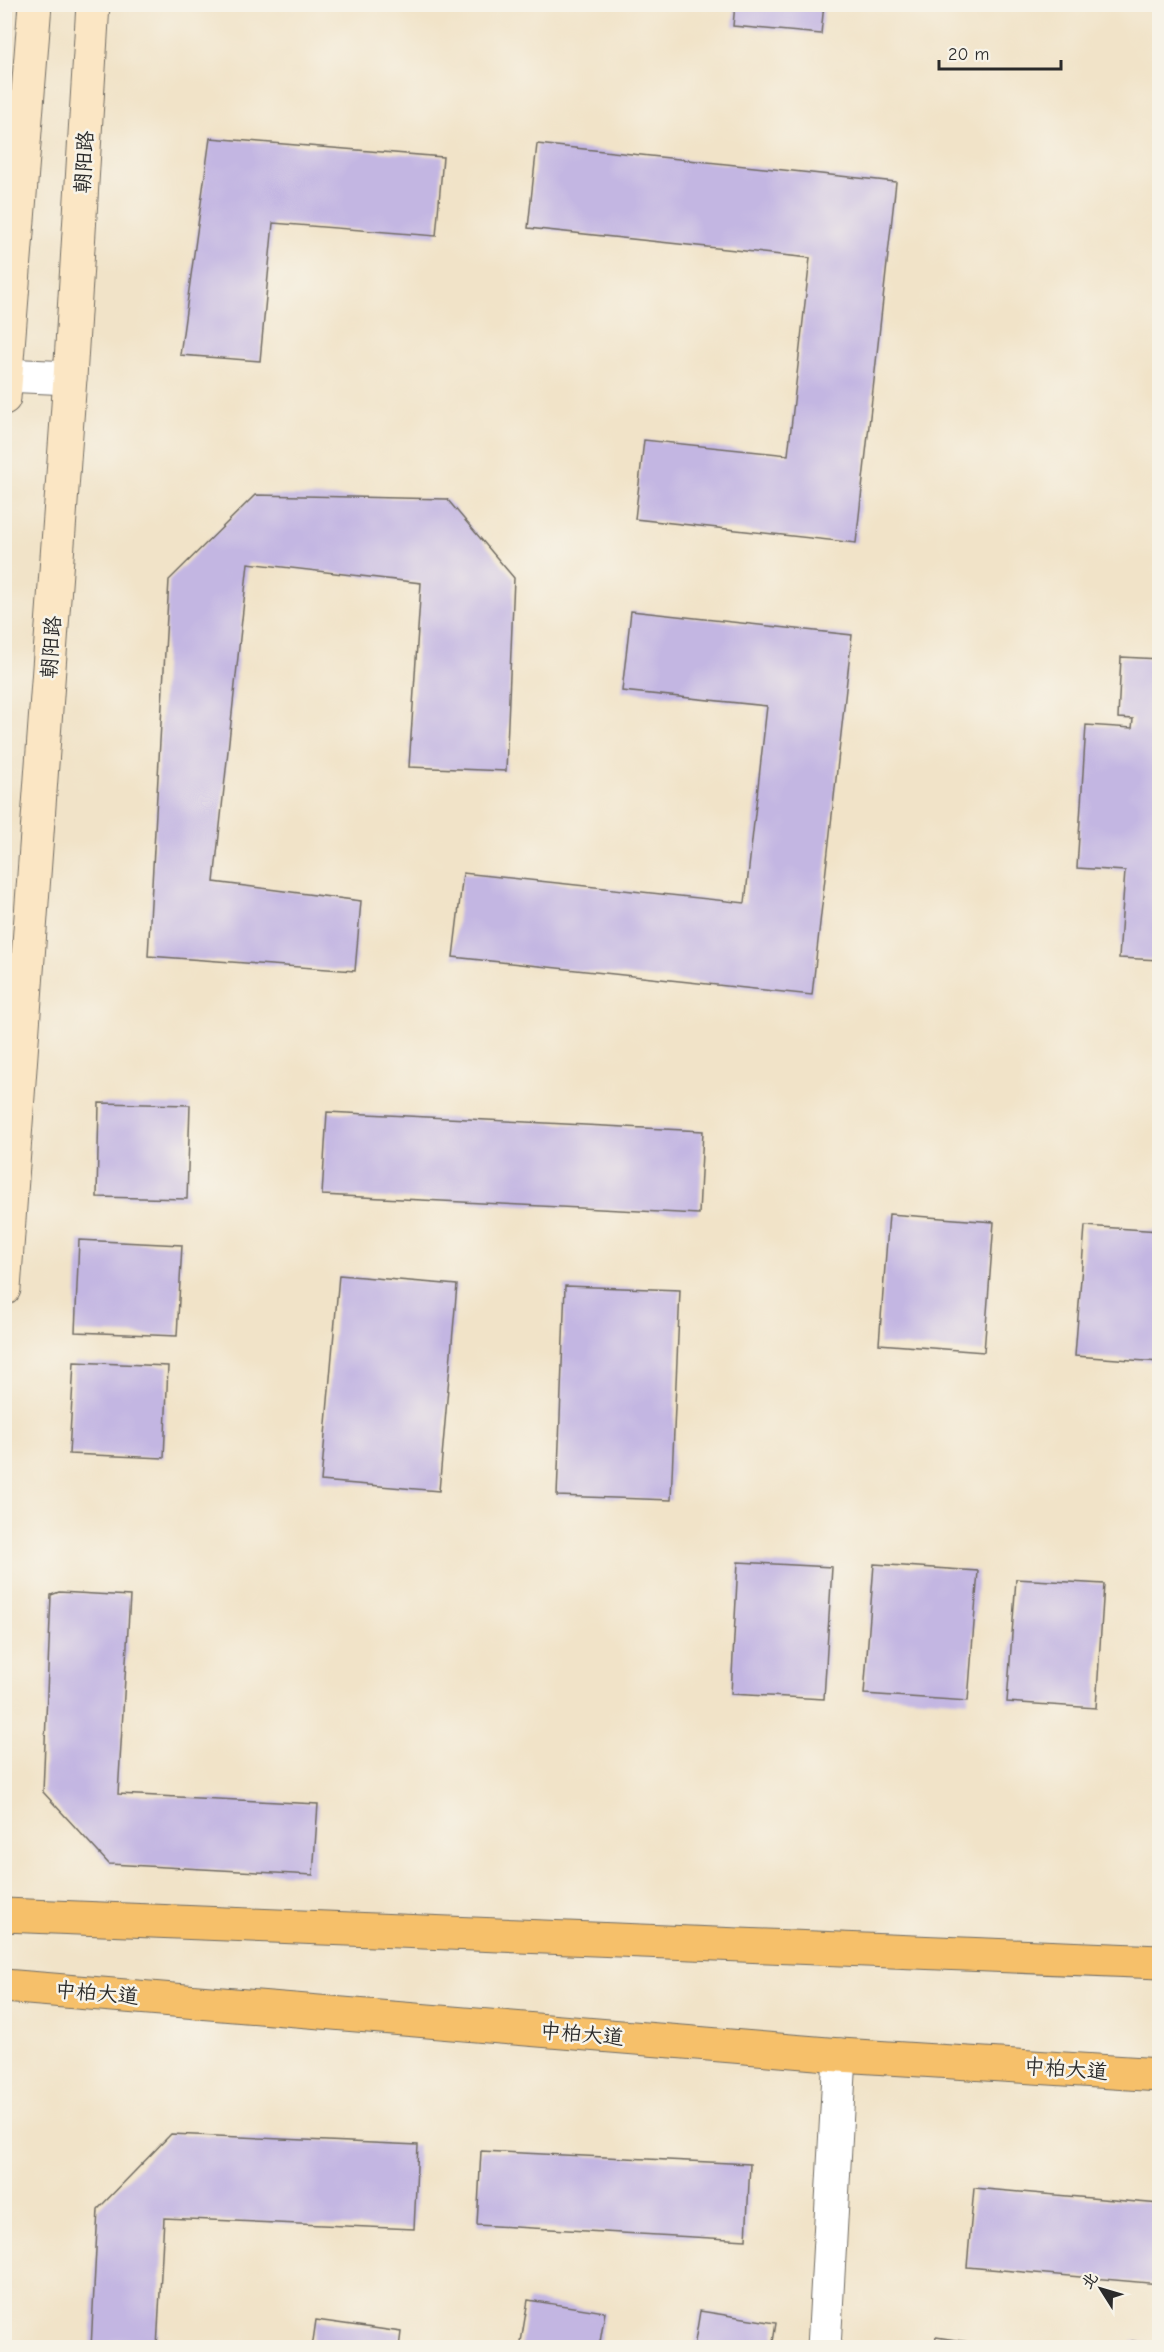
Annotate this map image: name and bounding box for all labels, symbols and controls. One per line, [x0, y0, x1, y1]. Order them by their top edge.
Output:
scale bar [939, 33, 1060, 71]
text: 20 m [948, 44, 989, 65]
street label: 朝阳路 [70, 130, 98, 194]
street label: 朝阳路 [37, 615, 65, 679]
street label: 中柏大道 [54, 1977, 140, 2009]
street label: 中柏大道 [539, 2018, 625, 2050]
street label: 中柏大道 [1023, 2054, 1109, 2084]
north arrow [1071, 2259, 1131, 2319]
text: 北 [1078, 2269, 1102, 2292]

